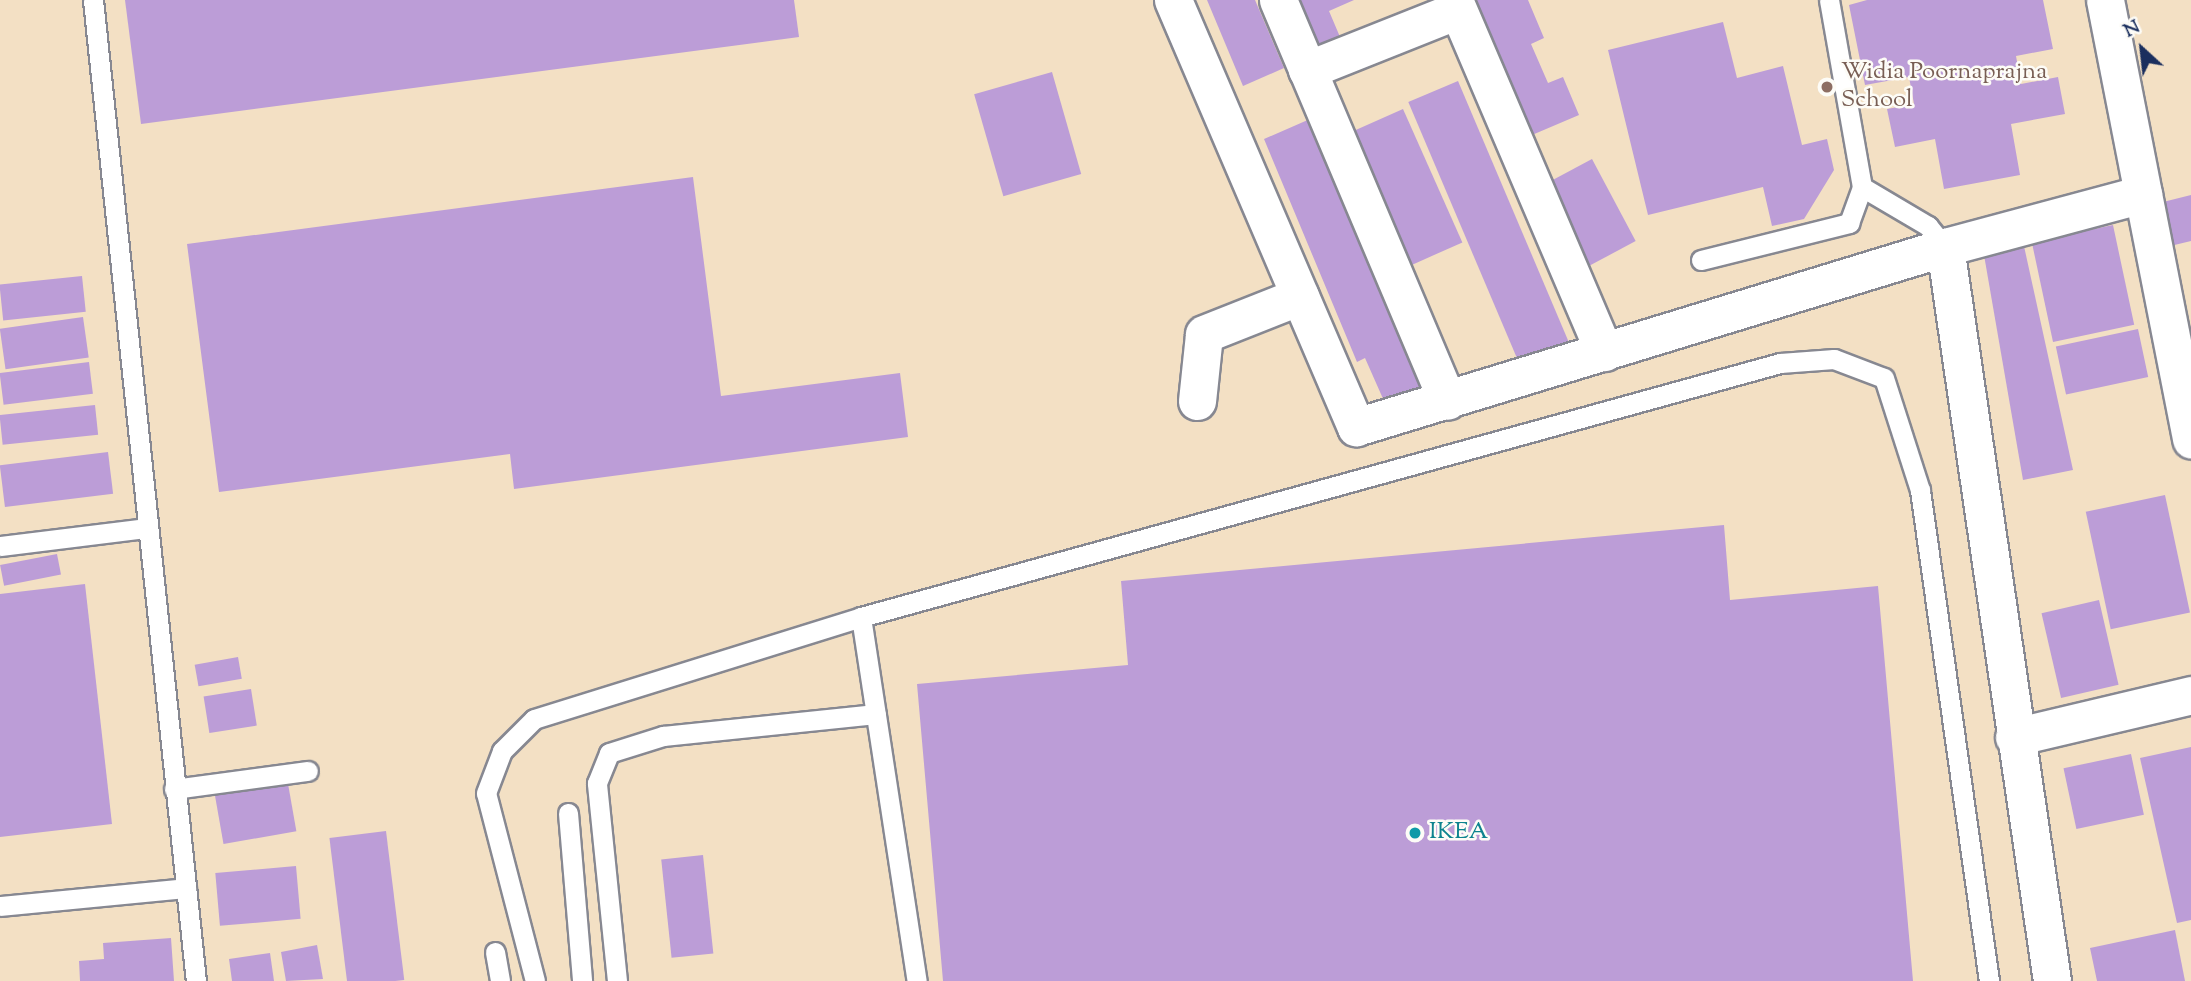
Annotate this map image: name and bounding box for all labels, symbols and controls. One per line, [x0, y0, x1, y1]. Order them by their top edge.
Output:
north arrow [2107, 14, 2177, 84]
text: N [2119, 14, 2145, 45]
place label: Widia Poornaprajna School [1841, 59, 2047, 115]
marker: Widia Poornaprajna School [1819, 79, 1835, 95]
place label: IKEA [1429, 819, 1488, 847]
marker: IKEA [1407, 825, 1423, 841]

